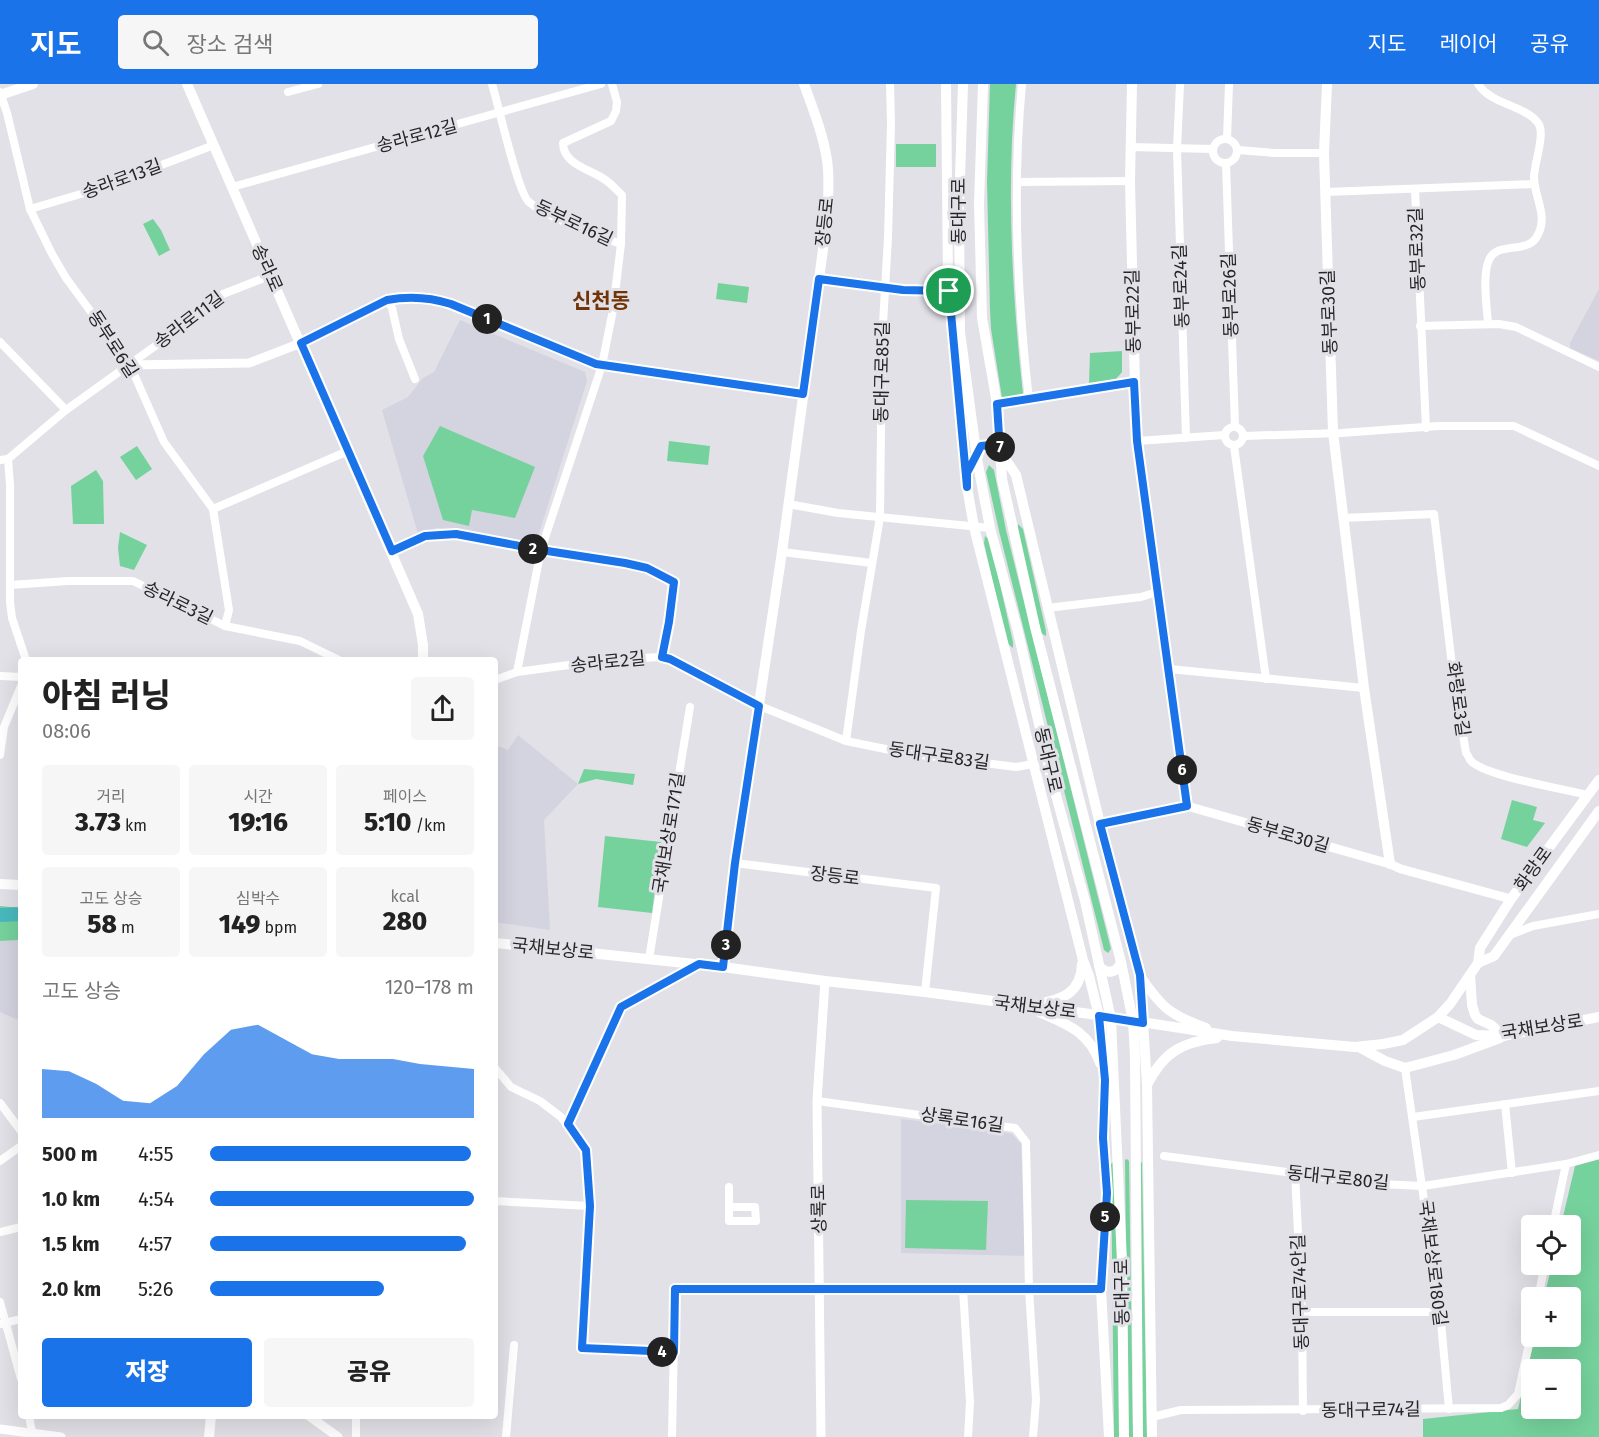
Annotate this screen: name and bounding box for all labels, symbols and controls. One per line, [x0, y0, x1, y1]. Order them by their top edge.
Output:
search box [118, 15, 538, 69]
icon: search [139, 26, 172, 59]
text: 지도 [30, 28, 82, 61]
text: 장소 검색 [187, 31, 273, 58]
text: 지도 [1368, 31, 1406, 57]
text: 레이어 [1439, 31, 1497, 57]
text: 공유 [1530, 31, 1569, 57]
street label: 송라로12길 [374, 115, 460, 157]
street label: 송라로13길 [79, 154, 165, 204]
street label: 동대구로 [948, 178, 970, 244]
street label: 동부로16길 [531, 195, 617, 251]
street label: 장등로 [811, 196, 839, 248]
street label: 동부로32길 [1405, 207, 1429, 291]
street label: 송라로 [247, 241, 287, 295]
street label: 동부로24길 [1169, 244, 1193, 328]
street label: 동부로26길 [1218, 252, 1242, 338]
pin [923, 265, 974, 316]
street label: 동부로22길 [1121, 269, 1145, 353]
street label: 동부로30길 [1317, 269, 1341, 355]
icon: arrive [932, 274, 965, 307]
street label: 송라로11길 [150, 287, 228, 353]
district label: 신천동 [572, 288, 630, 314]
pin: 1 [472, 304, 502, 334]
street label: 동부로6길 [83, 306, 143, 382]
text: 1 [483, 309, 491, 328]
street label: 동대구로85길 [870, 321, 894, 423]
pin: 7 [985, 432, 1015, 462]
text: 7 [996, 437, 1004, 456]
pin: 2 [518, 534, 548, 564]
text: 2 [529, 539, 537, 558]
street label: 송라로3길 [139, 577, 217, 629]
street label: 송라로2길 [569, 647, 647, 677]
street label: 화랑로3길 [1442, 660, 1474, 738]
text: 아침 러닝 [42, 676, 171, 716]
button: share [411, 677, 474, 740]
text: 08:06 [42, 719, 91, 743]
street label: 동대구로 [1030, 725, 1066, 795]
street label: 동대구로83길 [887, 738, 991, 774]
pin: 6 [1167, 755, 1197, 785]
text: 6 [1177, 760, 1187, 779]
street label: 국채보상로171길 [649, 771, 689, 895]
text: 거리 [96, 787, 126, 806]
text: 시간 [243, 787, 273, 806]
text: 페이스 [383, 787, 427, 806]
text: 3.73 [75, 807, 121, 838]
text: 19:16 [228, 807, 288, 838]
text: 5:10 [364, 807, 411, 838]
street label: 동부로30길 [1244, 813, 1332, 857]
text: km [121, 816, 147, 835]
text: /km [411, 816, 446, 835]
street label: 화랑로 [1509, 842, 1557, 896]
street label: 장등로 [809, 862, 861, 890]
text: kcal [391, 887, 419, 906]
text: 고도 상승 [79, 889, 143, 908]
text: 심박수 [236, 889, 280, 908]
text: 280 [383, 906, 427, 937]
text: 58 [87, 909, 117, 940]
text: 149 [219, 909, 260, 940]
text: m [117, 918, 135, 937]
text: bpm [260, 918, 297, 937]
pin: 3 [711, 930, 741, 960]
street label: 국채보상로 [511, 934, 595, 964]
text: 3 [722, 935, 730, 954]
text: 120–178 m [385, 975, 474, 999]
text: 고도 상승 [42, 979, 121, 1003]
street label: 국채보상로 [993, 991, 1077, 1023]
street label: 국채보상로 [1499, 1010, 1585, 1044]
street label: 상록로16길 [919, 1103, 1005, 1137]
text: 500 m [42, 1142, 98, 1166]
text: 4:55 [138, 1142, 173, 1166]
street label: 동대구로80길 [1286, 1162, 1390, 1194]
street label: 상록로 [808, 1184, 830, 1234]
text: 1.0 km [42, 1187, 100, 1211]
text: 4:54 [138, 1187, 174, 1211]
street label: 국채보상로180길 [1414, 1199, 1452, 1327]
pin: 5 [1090, 1202, 1120, 1232]
text: 5 [1101, 1207, 1109, 1226]
map controls [1521, 1215, 1581, 1419]
button: locate [1521, 1215, 1581, 1275]
text: 1.5 km [42, 1232, 100, 1256]
text: 4:57 [138, 1232, 172, 1256]
street label: 동대구로74안길 [1287, 1234, 1313, 1350]
street label: 동대구로 [1110, 1259, 1134, 1325]
text: 2.0 km [42, 1277, 101, 1301]
text: 5:26 [138, 1277, 173, 1301]
button: + [1521, 1287, 1581, 1347]
pin: 4 [647, 1337, 677, 1367]
button: 저장 [42, 1338, 252, 1407]
button: 공유 [264, 1338, 474, 1407]
text: 4 [657, 1342, 667, 1361]
button: − [1521, 1359, 1581, 1419]
street label: 동대구로74길 [1321, 1398, 1421, 1422]

